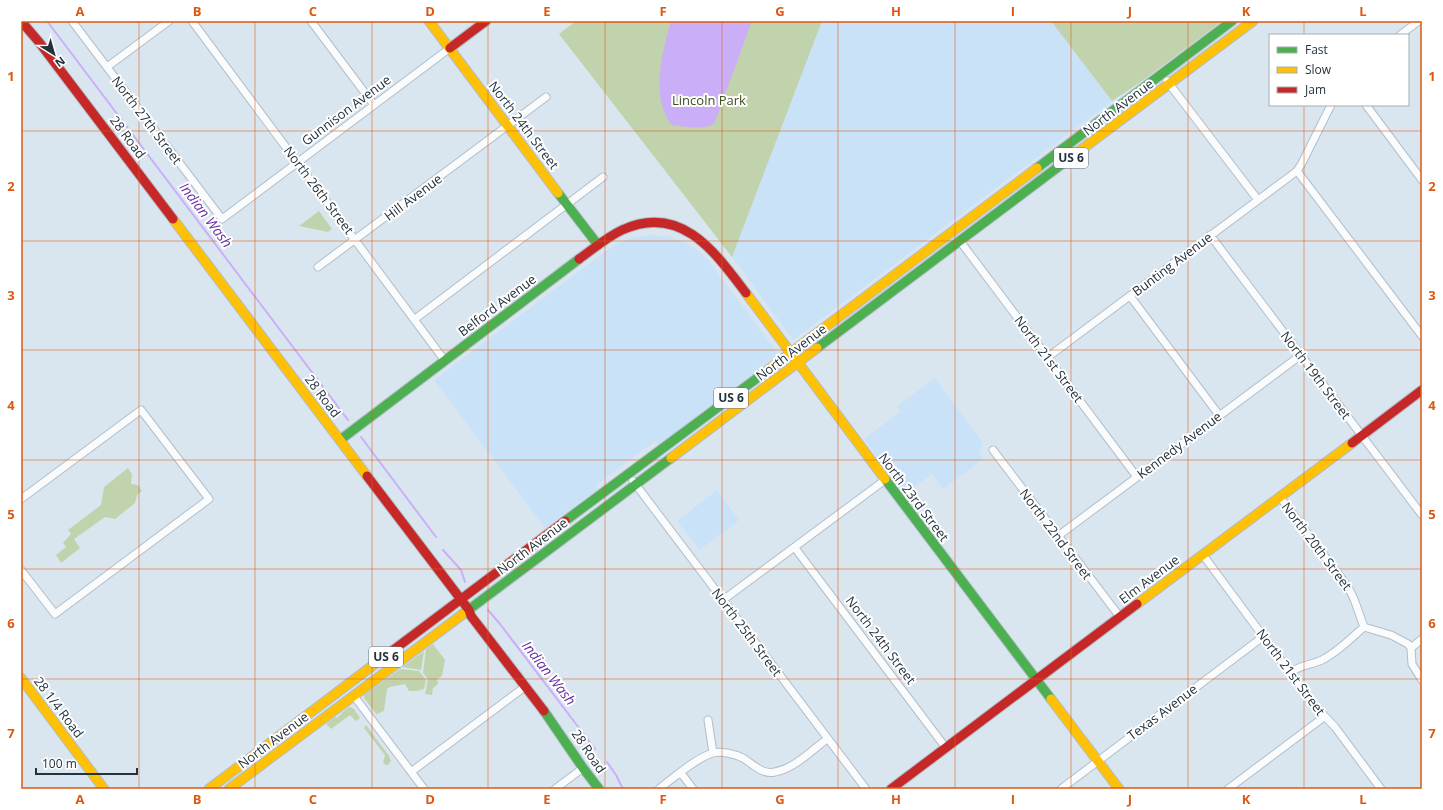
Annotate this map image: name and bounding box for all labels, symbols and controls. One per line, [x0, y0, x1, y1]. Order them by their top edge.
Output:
text: A [76, 2, 85, 20]
text: B [193, 2, 202, 20]
text: C [309, 2, 317, 20]
text: D [425, 2, 435, 20]
text: E [543, 2, 551, 20]
text: F [659, 2, 667, 20]
text: G [775, 2, 785, 20]
text: H [891, 2, 901, 20]
text: I [1011, 2, 1015, 20]
text: J [1127, 2, 1132, 20]
text: K [1242, 2, 1251, 20]
text: L [1359, 2, 1367, 20]
north arrow [34, 34, 74, 74]
legend [1269, 34, 1409, 106]
text: Fast [1305, 41, 1328, 58]
text: N [52, 54, 68, 71]
text: Slow [1305, 61, 1332, 78]
text: 1 [7, 67, 15, 85]
text: 1 [1428, 67, 1436, 85]
street label: Gunnison Avenue [298, 71, 394, 149]
street label: North 27th Street [108, 72, 186, 168]
street label: North Avenue [1079, 74, 1157, 140]
street label: North 24th Street [485, 77, 563, 173]
text: Jam [1304, 81, 1326, 98]
park label: Lincoln Park [672, 91, 746, 109]
street label: 28 Road [106, 112, 150, 162]
street label: North 26th Street [280, 142, 358, 238]
road number: US 6 [1054, 148, 1088, 168]
street label: Hill Avenue [380, 169, 446, 225]
text: 2 [7, 177, 15, 195]
text: 2 [1428, 177, 1436, 195]
water label: Indian Wash [176, 178, 237, 251]
street label: Bunting Avenue [1128, 228, 1216, 300]
street label: Belford Avenue [454, 270, 540, 340]
text: 3 [7, 286, 15, 304]
text: 3 [1428, 286, 1436, 304]
street label: North 21st Street [1010, 312, 1088, 406]
street label: North Avenue [752, 319, 830, 385]
street label: North 19th Street [1277, 327, 1355, 423]
street label: 28 Road [301, 371, 345, 421]
road number: US 6 [714, 388, 748, 408]
text: 4 [7, 396, 15, 414]
text: 4 [1428, 396, 1436, 414]
street label: Kennedy Avenue [1133, 407, 1225, 483]
street label: North 23rd Street [875, 449, 954, 545]
street label: North 22nd Street [1016, 485, 1096, 583]
street label: North 20th Street [1278, 498, 1356, 594]
text: 5 [7, 505, 15, 523]
text: 5 [1428, 505, 1436, 523]
street label: North Avenue [493, 513, 571, 579]
street label: Elm Avenue [1115, 550, 1183, 608]
street label: North 25th Street [708, 584, 786, 680]
street label: North 24th Street [842, 592, 920, 688]
text: 6 [7, 614, 15, 632]
text: 6 [1428, 614, 1436, 632]
street label: North 21st Street [1252, 625, 1330, 719]
water label: Indian Wash [518, 636, 581, 709]
road number: US 6 [369, 647, 403, 667]
street label: 28 1/4 Road [30, 673, 88, 741]
street label: Texas Avenue [1123, 680, 1201, 744]
street label: North Avenue [234, 707, 312, 773]
text: 7 [7, 724, 15, 742]
text: 7 [1428, 724, 1436, 742]
street label: 28 Road [568, 726, 610, 776]
scale bar [36, 750, 137, 776]
text: 100 m [42, 755, 77, 772]
text: A [76, 790, 85, 808]
text: B [193, 790, 202, 808]
text: C [309, 790, 317, 808]
text: D [425, 790, 435, 808]
text: E [543, 790, 551, 808]
text: F [659, 790, 667, 808]
text: G [775, 790, 785, 808]
text: H [891, 790, 901, 808]
text: I [1011, 790, 1015, 808]
text: J [1127, 790, 1132, 808]
text: K [1242, 790, 1251, 808]
text: L [1359, 790, 1367, 808]

